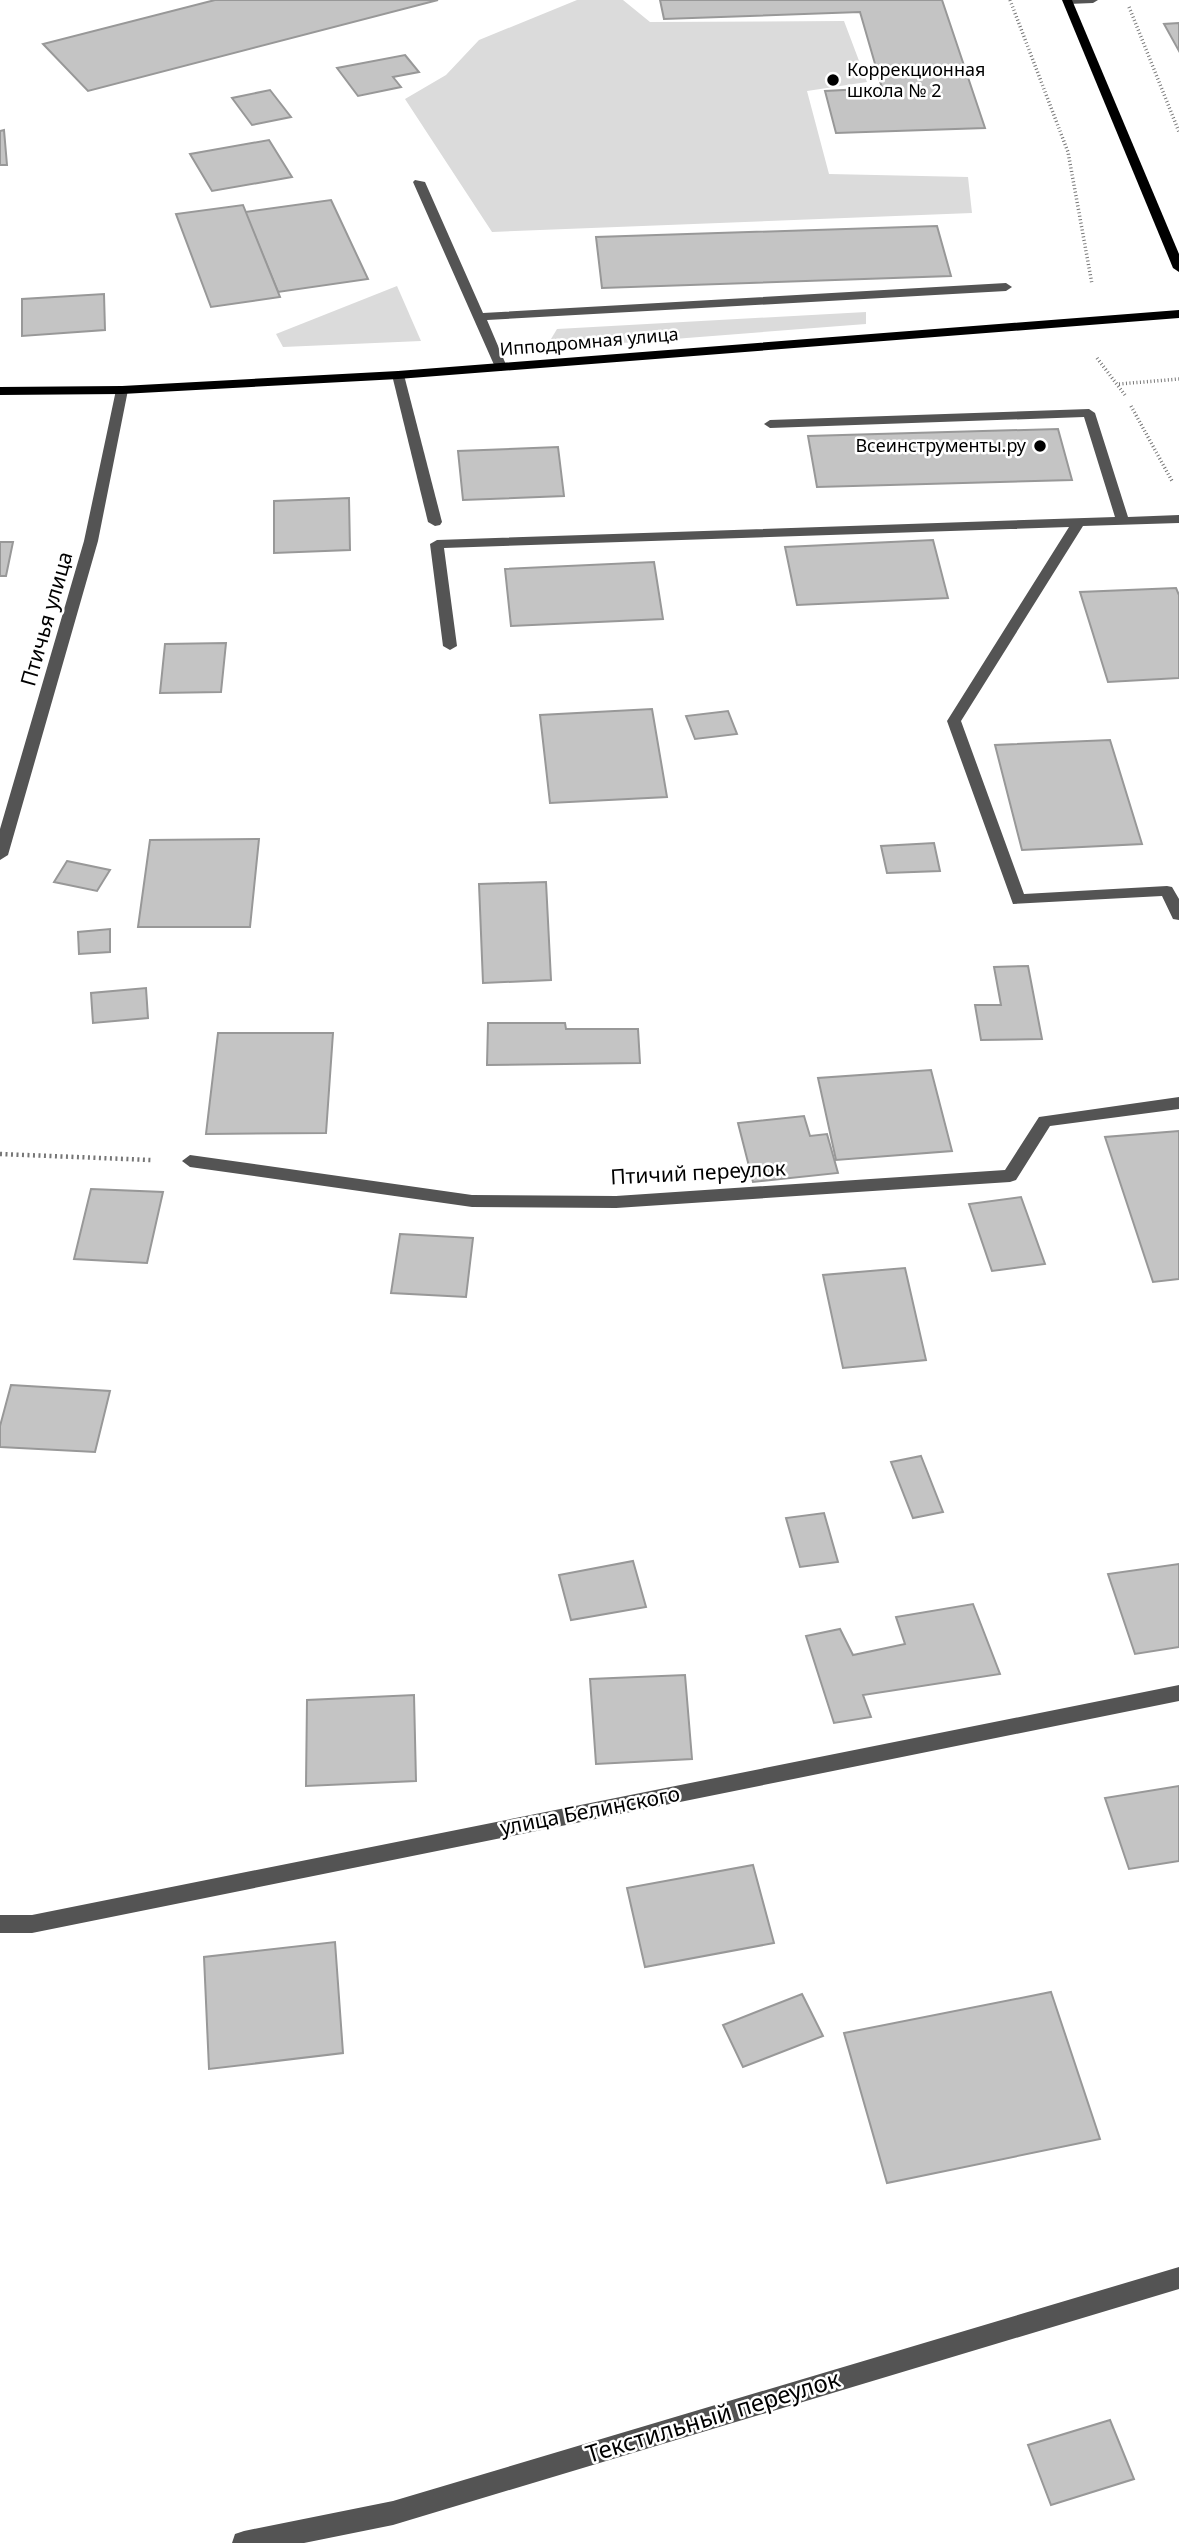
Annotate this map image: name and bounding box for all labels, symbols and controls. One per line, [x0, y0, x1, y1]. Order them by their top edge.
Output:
place label: Коррекционная школа № 2 [847, 57, 985, 102]
marker: Коррекционная школа № 2 [825, 72, 841, 88]
street label: Ипподромная улица [498, 321, 679, 361]
place label: Всеинструменты.ру [855, 433, 1027, 457]
marker: Всеинструменты.ру [1032, 438, 1048, 454]
street label: Птичья улица [13, 548, 79, 689]
street label: Птичий переулок [609, 1153, 786, 1191]
street label: улица Белинского [497, 1779, 682, 1841]
street label: Текстильный переулок [582, 2361, 844, 2470]

